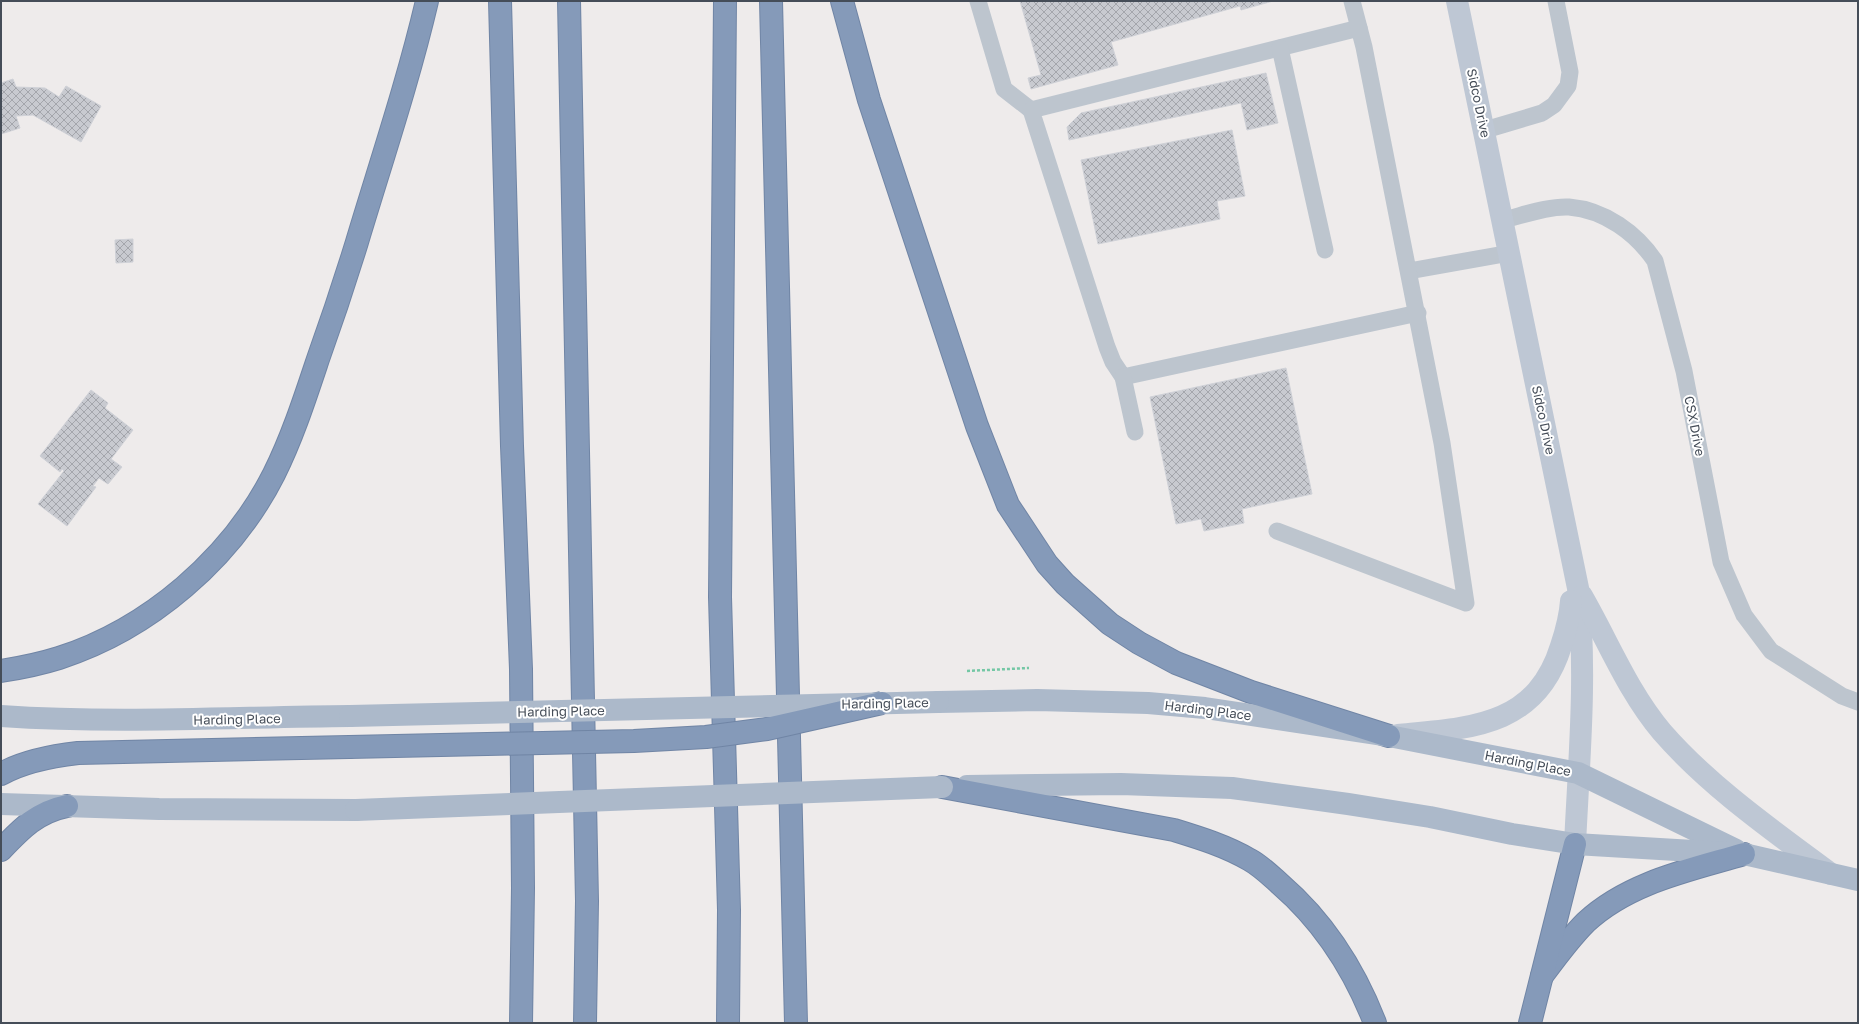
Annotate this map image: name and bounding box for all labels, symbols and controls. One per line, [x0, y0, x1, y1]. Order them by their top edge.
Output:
street label: Sidco Drive [1464, 67, 1494, 139]
street label: Sidco Drive [1529, 384, 1559, 456]
street label: CSX Drive [1681, 395, 1709, 457]
street label: Harding Place [841, 694, 929, 712]
street label: Harding Place [1164, 697, 1252, 723]
street label: Harding Place [517, 702, 605, 720]
street label: Harding Place [193, 710, 281, 728]
street label: Harding Place [1484, 747, 1572, 779]

